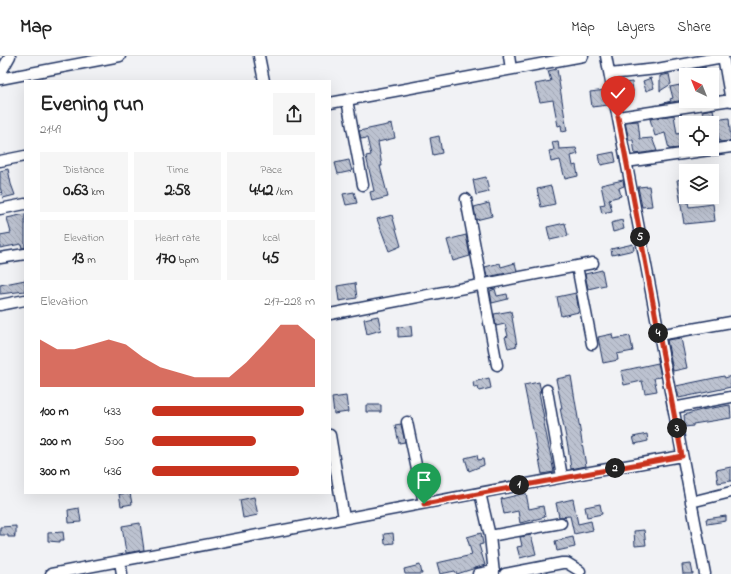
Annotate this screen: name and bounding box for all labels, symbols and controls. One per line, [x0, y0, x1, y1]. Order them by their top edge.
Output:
text: Map [20, 14, 52, 41]
text: Map [571, 17, 595, 38]
text: Layers [617, 17, 655, 38]
text: Share [677, 17, 711, 38]
north arrow [679, 68, 719, 108]
map controls [679, 68, 719, 204]
pin [601, 76, 635, 117]
icon: check [607, 82, 629, 104]
text: Evening run [40, 89, 144, 121]
button: share [273, 93, 315, 135]
button: locate [679, 116, 719, 156]
text: 21:49 [40, 120, 61, 139]
text: Distance [64, 162, 104, 178]
text: Time [167, 162, 188, 178]
text: Pace [260, 162, 282, 178]
button: layers [679, 164, 719, 204]
text: 0.63 [63, 178, 88, 203]
text: 2:58 [164, 178, 190, 203]
text: 4:42 [249, 178, 273, 203]
text: km [88, 184, 105, 200]
text: /km [273, 184, 293, 200]
pin: 5 [630, 227, 650, 247]
text: 5 [637, 229, 643, 245]
text: Elevation [64, 230, 104, 246]
text: Heart rate [155, 230, 200, 246]
text: kcal [262, 230, 280, 246]
text: 13 [72, 246, 84, 271]
text: 170 [156, 246, 176, 271]
text: 45 [263, 246, 280, 271]
text: m [84, 252, 96, 268]
text: bpm [176, 252, 199, 268]
text: Elevation [40, 292, 88, 311]
text: 217–228 m [264, 292, 315, 311]
pin: 4 [648, 323, 668, 343]
text: 4 [656, 325, 660, 341]
text: 100 m [40, 402, 69, 421]
text: 4:33 [104, 402, 121, 421]
pin: 3 [667, 418, 687, 438]
text: 3 [675, 420, 679, 436]
text: 200 m [40, 432, 71, 451]
text: 5:00 [104, 432, 124, 451]
pin: 2 [605, 458, 625, 478]
text: 2 [612, 460, 618, 476]
text: 300 m [40, 462, 70, 481]
text: 4:36 [104, 462, 122, 481]
pin [407, 463, 441, 504]
icon: arrive [413, 469, 435, 491]
pin: 1 [509, 475, 529, 495]
text: 1 [517, 477, 521, 493]

